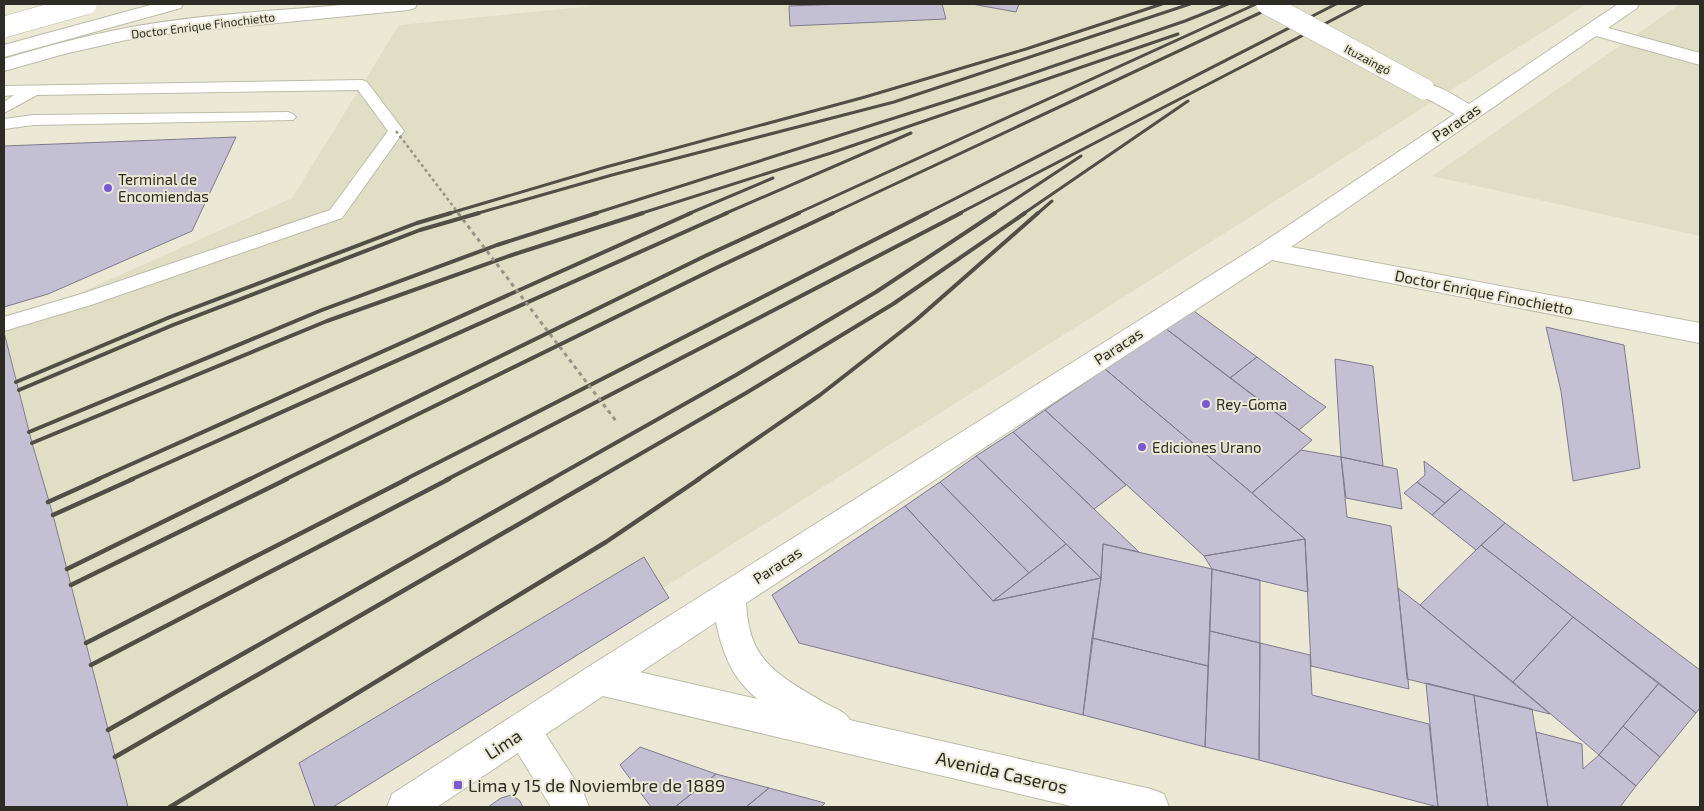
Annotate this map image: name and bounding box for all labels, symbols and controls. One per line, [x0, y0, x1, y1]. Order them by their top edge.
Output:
street label: Doctor Enrique Finochietto [130, 9, 276, 41]
street label: Ituzaingó [1342, 41, 1394, 77]
street label: Paracas [1428, 99, 1484, 145]
place label: Terminal de Encomiendas [118, 170, 209, 205]
marker: Terminal de Encomiendas [102, 182, 114, 194]
street label: Doctor Enrique Finochietto [1393, 266, 1575, 318]
street label: Paracas [1090, 324, 1146, 368]
place label: Rey-Goma [1216, 395, 1287, 413]
marker: Rey-Goma [1200, 398, 1212, 410]
place label: Ediciones Urano [1152, 438, 1262, 456]
marker: Ediciones Urano [1136, 441, 1148, 453]
street label: Paracas [749, 543, 805, 587]
street label: Lima [480, 724, 526, 764]
street label: Avenida Caseros [934, 746, 1070, 798]
place label: Lima y 15 de Noviembre de 1889 [468, 774, 725, 796]
marker: Lima y 15 de Noviembre de 1889 [452, 779, 464, 791]

